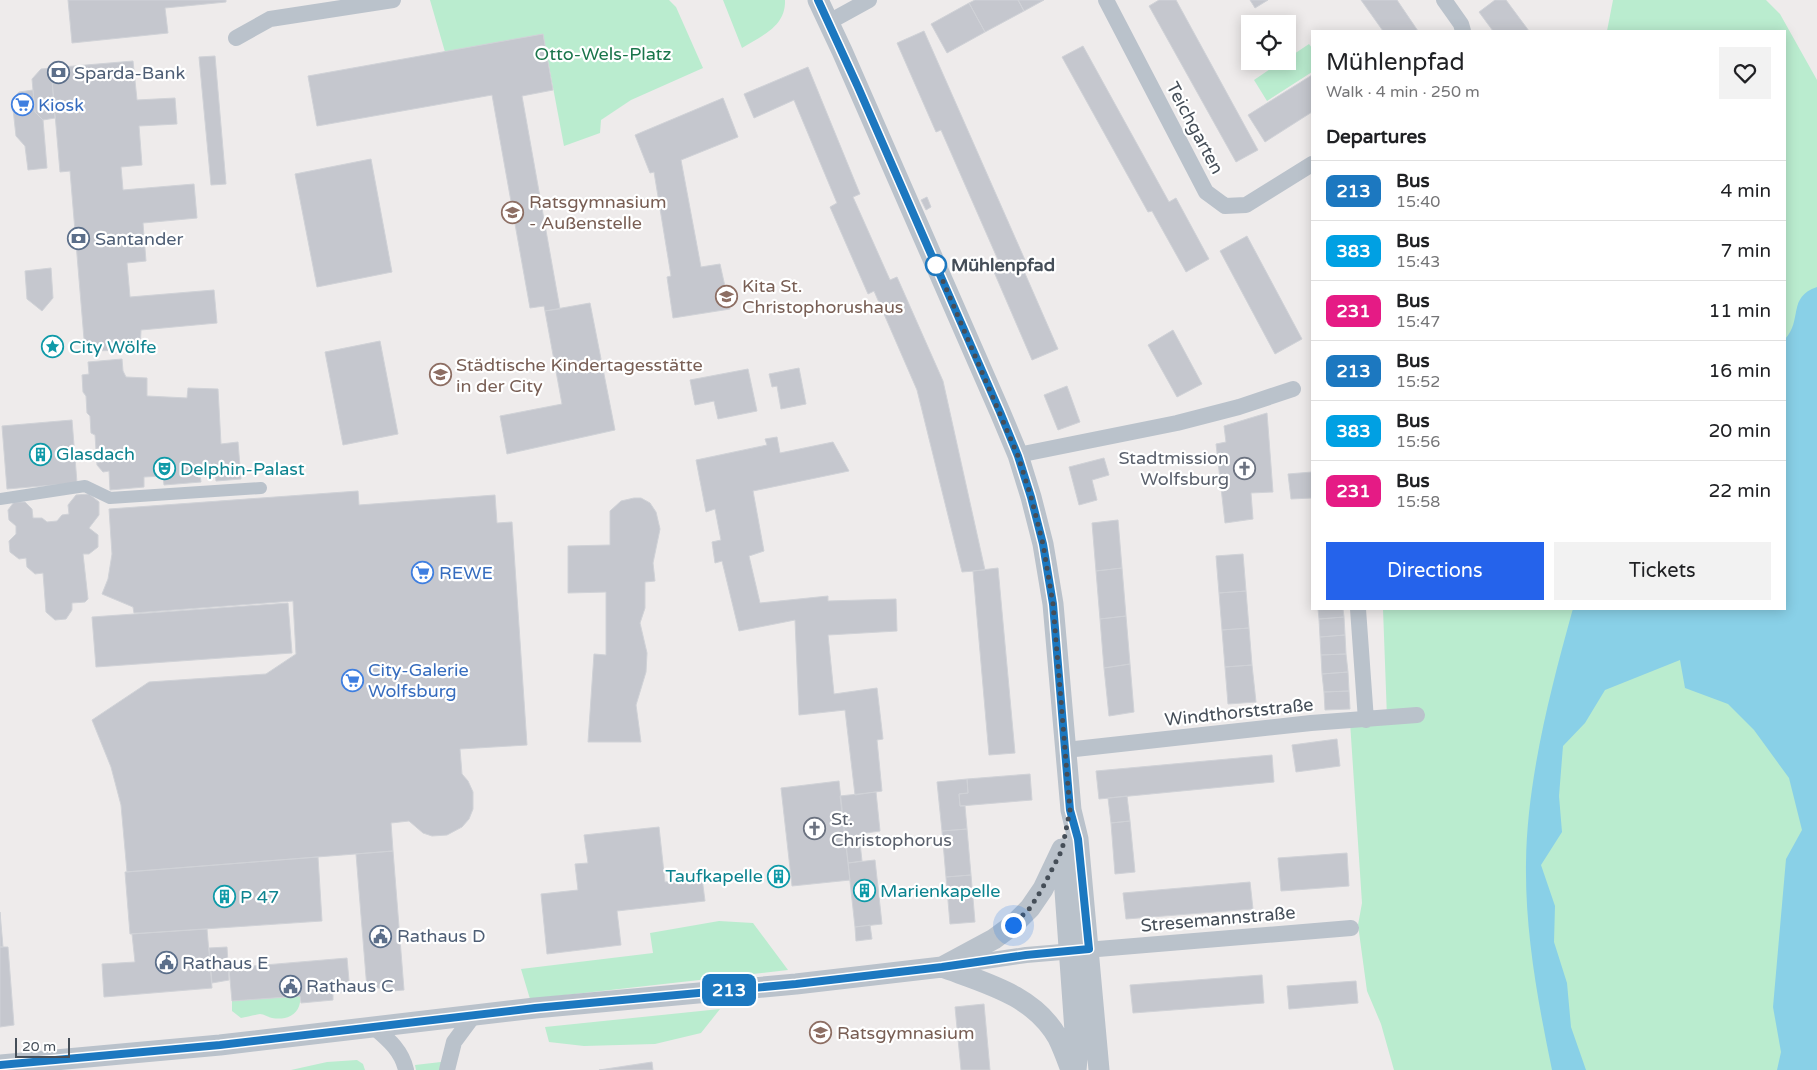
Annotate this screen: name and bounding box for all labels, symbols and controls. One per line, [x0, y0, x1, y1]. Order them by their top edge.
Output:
map controls [1241, 15, 1296, 70]
button: locate [1241, 15, 1296, 70]
park label: Otto-Wels-Platz [535, 43, 671, 65]
button: heart [1719, 47, 1771, 99]
text: Mühlenpfad [1326, 48, 1465, 77]
bank icon: Sparda-Bank [46, 61, 70, 85]
place label: Sparda-Bank [74, 62, 185, 84]
street label: Teichgarten [1162, 78, 1228, 178]
text: Walk · 4 min · 250 m [1326, 82, 1480, 102]
supermarket icon: Kiosk [10, 93, 34, 117]
place label: Kiosk [38, 94, 84, 116]
text: Departures [1326, 126, 1426, 148]
text: Bus [1396, 170, 1430, 192]
text: 213 [1337, 180, 1370, 202]
text: 4 min [1720, 180, 1771, 202]
place label: Ratsgymnasium - Außenstelle [529, 191, 666, 234]
text: 15:40 [1396, 192, 1440, 212]
school or university icon: Ratsgymnasium - Außenstelle [501, 200, 525, 224]
bank icon: Santander [67, 227, 91, 251]
place label: Santander [95, 228, 183, 250]
text: Bus [1396, 230, 1430, 252]
text: 383 [1337, 240, 1370, 262]
text: 7 min [1720, 240, 1771, 262]
text: 15:43 [1396, 252, 1440, 272]
marker: Mühlenpfad [925, 254, 947, 276]
place label: Mühlenpfad [951, 254, 1055, 276]
place label: Kita St. Christophorushaus [742, 275, 903, 318]
school or university icon: Kita St. Christophorushaus [714, 284, 738, 308]
text: Bus [1396, 290, 1430, 312]
text: 231 [1337, 300, 1370, 322]
text: 11 min [1708, 300, 1771, 322]
text: 15:47 [1396, 312, 1440, 332]
place icon: City Wölfe [41, 335, 65, 359]
place label: City Wölfe [69, 336, 156, 358]
text: Bus [1396, 350, 1430, 372]
place label: Städtische Kindertagesstätte in der City [456, 354, 703, 397]
text: 213 [1337, 360, 1370, 382]
text: 16 min [1708, 360, 1771, 382]
school or university icon: Städtische Kindertagesstätte in der City [428, 363, 452, 387]
text: 15:52 [1396, 372, 1440, 392]
text: Bus [1396, 410, 1430, 432]
text: 383 [1337, 420, 1370, 442]
text: 20 min [1708, 420, 1771, 442]
text: 15:56 [1396, 432, 1440, 452]
building icon: Glasdach [28, 442, 52, 466]
place label: Glasdach [56, 443, 135, 465]
place label: Stadtmission Wolfsburg [1118, 447, 1229, 490]
church icon: Stadtmission Wolfsburg [1233, 456, 1257, 480]
theatre icon: Delphin-Palast [152, 457, 176, 481]
place label: Delphin-Palast [180, 458, 305, 480]
text: Bus [1396, 470, 1430, 492]
text: 231 [1337, 480, 1370, 502]
text: 22 min [1708, 480, 1771, 502]
text: 15:58 [1396, 492, 1440, 512]
button: Directions [1326, 542, 1544, 600]
button: Tickets [1554, 542, 1771, 600]
supermarket icon: REWE [411, 561, 435, 585]
place label: REWE [439, 562, 493, 584]
place label: City-Galerie Wolfsburg [368, 659, 469, 702]
supermarket icon: City-Galerie Wolfsburg [340, 668, 364, 692]
street label: Windthorststraße [1163, 693, 1315, 731]
place label: St. Christophorus [831, 808, 952, 851]
church icon: St. Christophorus [803, 817, 827, 841]
building icon: Taufkapelle [767, 864, 791, 888]
place label: Taufkapelle [665, 865, 763, 887]
building icon: Marienkapelle [852, 879, 876, 903]
place label: Marienkapelle [880, 880, 1000, 902]
building icon: P 47 [212, 885, 236, 909]
place label: P 47 [240, 886, 279, 908]
street label: Stresemannstraße [1140, 901, 1296, 937]
your location [1001, 913, 1026, 938]
public building icon: Rathaus D [369, 924, 393, 948]
place label: Rathaus D [397, 925, 485, 947]
public building icon: Rathaus E [154, 951, 178, 975]
place label: Rathaus E [182, 952, 268, 974]
public building icon: Rathaus C [278, 974, 302, 998]
line badge: 213 [700, 974, 758, 1006]
place label: Rathaus C [306, 975, 393, 997]
text: 213 [712, 979, 746, 1001]
school or university icon: Ratsgymnasium [809, 1021, 833, 1045]
place label: Ratsgymnasium [837, 1022, 974, 1044]
scale bar [15, 1035, 70, 1058]
text: 20 m [22, 1038, 56, 1055]

